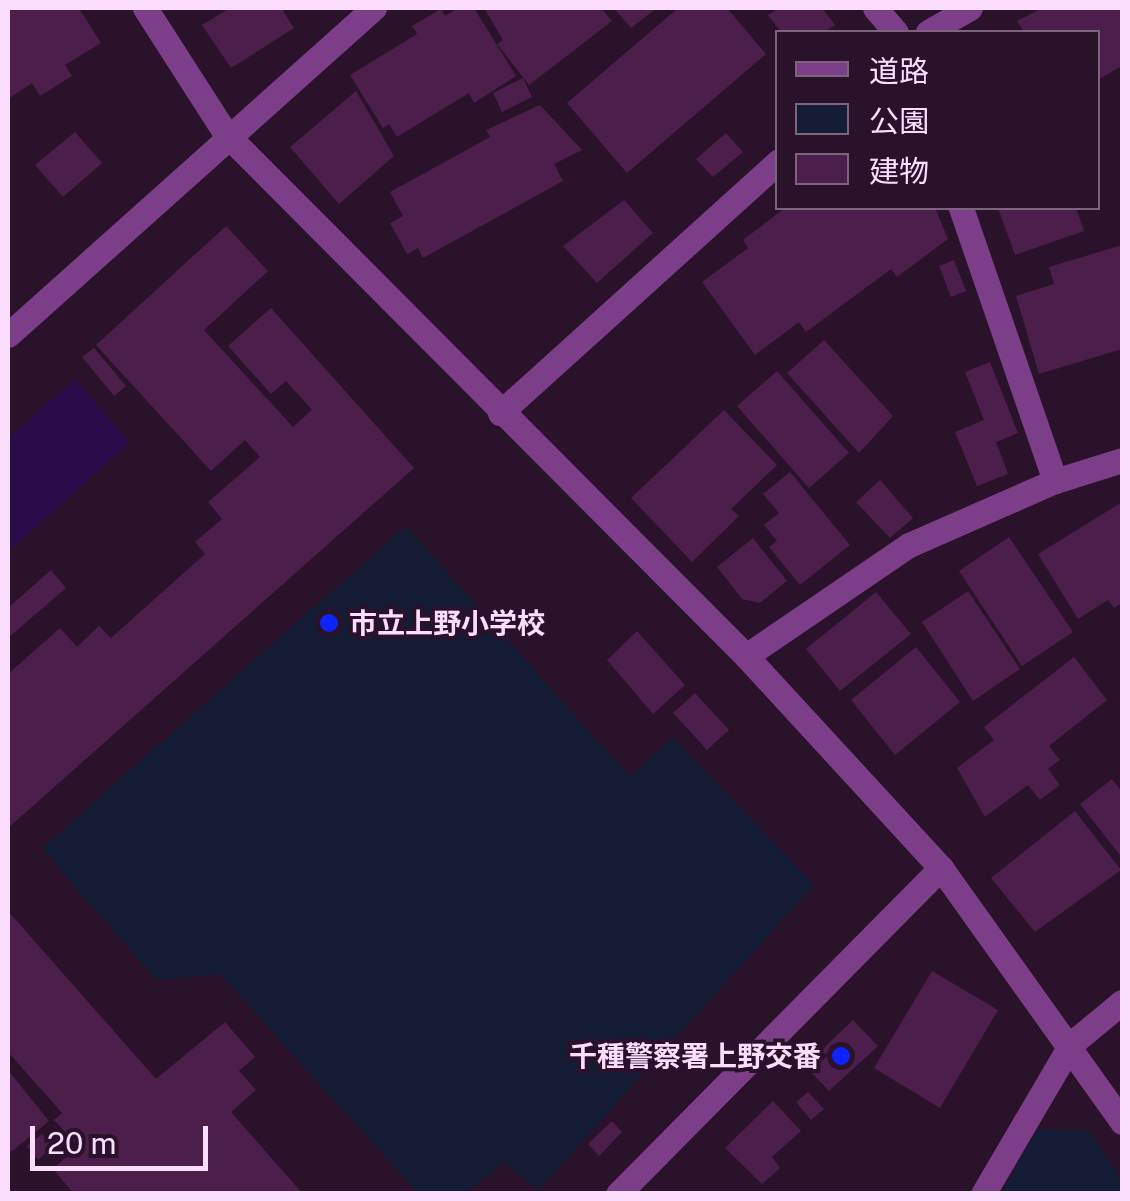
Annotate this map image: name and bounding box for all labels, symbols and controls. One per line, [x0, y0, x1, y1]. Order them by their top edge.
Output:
legend [775, 30, 1100, 210]
text: 道路 [869, 53, 929, 89]
text: 公園 [869, 103, 929, 139]
text: 建物 [869, 153, 929, 189]
place label: 市立上野小学校 [349, 606, 545, 640]
marker: 市立上野小学校 [318, 612, 340, 634]
place label: 千種警察署上野交番 [569, 1039, 821, 1073]
marker: 千種警察署上野交番 [830, 1045, 852, 1067]
scale bar [35, 1106, 212, 1168]
text: 20 m [47, 1125, 116, 1161]

